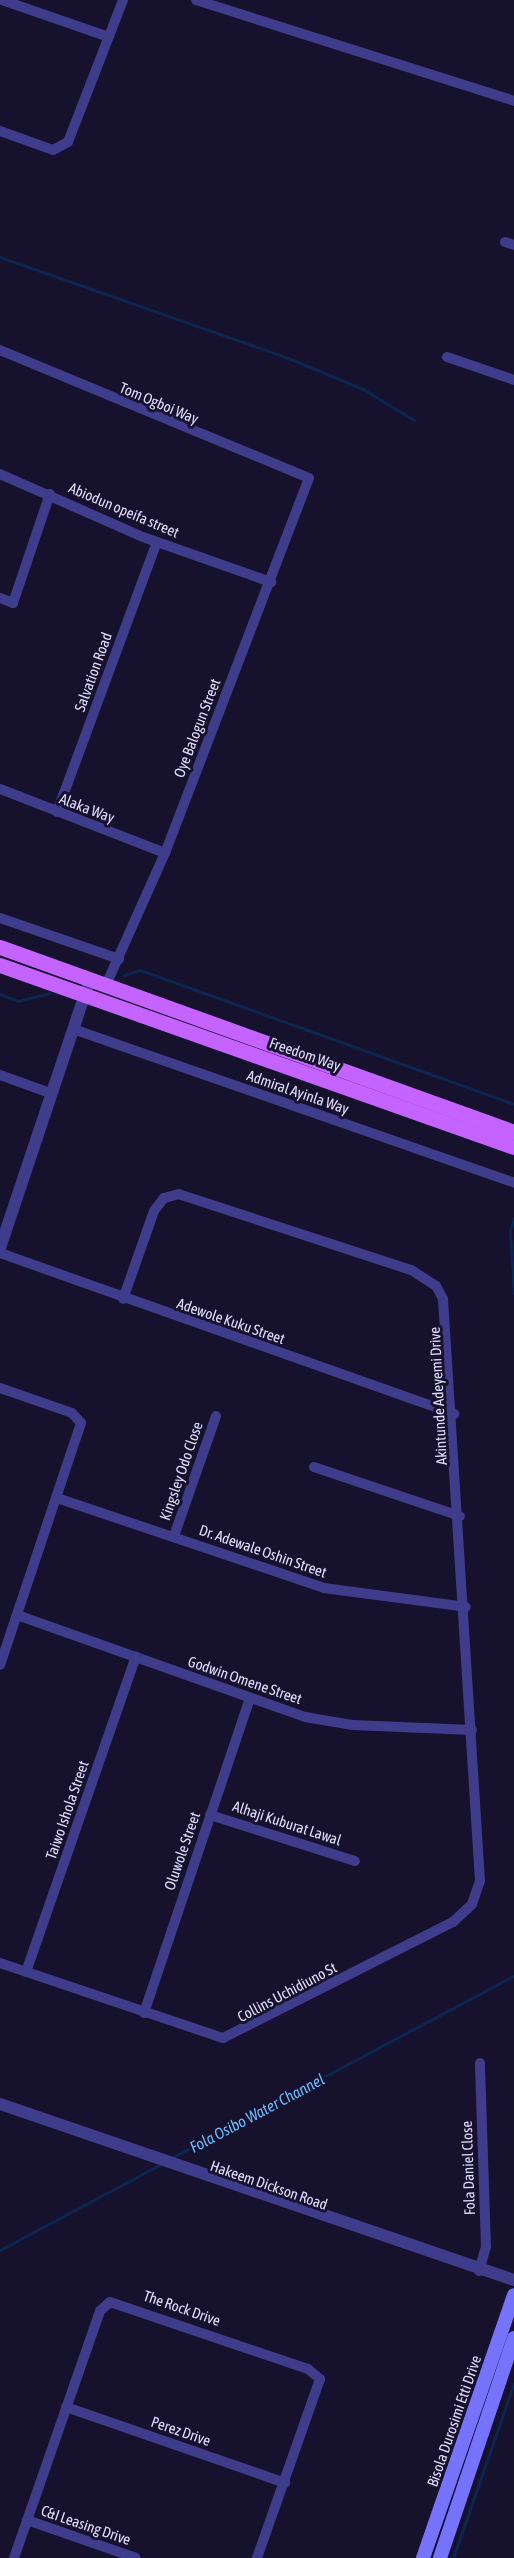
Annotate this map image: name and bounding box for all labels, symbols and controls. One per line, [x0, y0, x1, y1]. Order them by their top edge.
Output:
street label: Tom Ogboi Way [117, 378, 201, 428]
street label: Abiodun opeifa street [66, 479, 182, 541]
street label: Salvation Road [70, 630, 116, 714]
street label: Oye Balogun Street [170, 676, 224, 780]
street label: Alaka Way [57, 789, 117, 827]
street label: Freedom Way [267, 1033, 343, 1075]
street label: Admiral Ayinla Way [245, 1066, 351, 1118]
street label: Adewole Kuku Street [175, 1294, 287, 1348]
street label: Akintunde Adeyemi Drive [425, 1326, 451, 1466]
street label: Kingsley Odo Close [156, 1419, 206, 1523]
street label: Dr. Adewale Oshin Street [197, 1521, 329, 1581]
street label: Godwin Omene Street [186, 1652, 304, 1708]
street label: Taiwo Ishola Street [42, 1758, 92, 1862]
street label: Alhaji Kuburat Lawal [230, 1797, 344, 1849]
street label: Oluwole Street [160, 1810, 204, 1892]
street label: Collins Uchidiuno St [234, 1958, 340, 2026]
water label: Fola Osibo Water Channel [186, 2069, 328, 2157]
street label: Fola Daniel Close [457, 2120, 479, 2216]
street label: Hakeem Dickson Road [208, 2157, 330, 2213]
street label: The Rock Drive [141, 2286, 223, 2330]
street label: Bisola Durosimi Etti Drive [423, 2353, 485, 2489]
street label: Perez Drive [149, 2412, 213, 2450]
street label: C&I Leasing Drive [39, 2501, 133, 2549]

